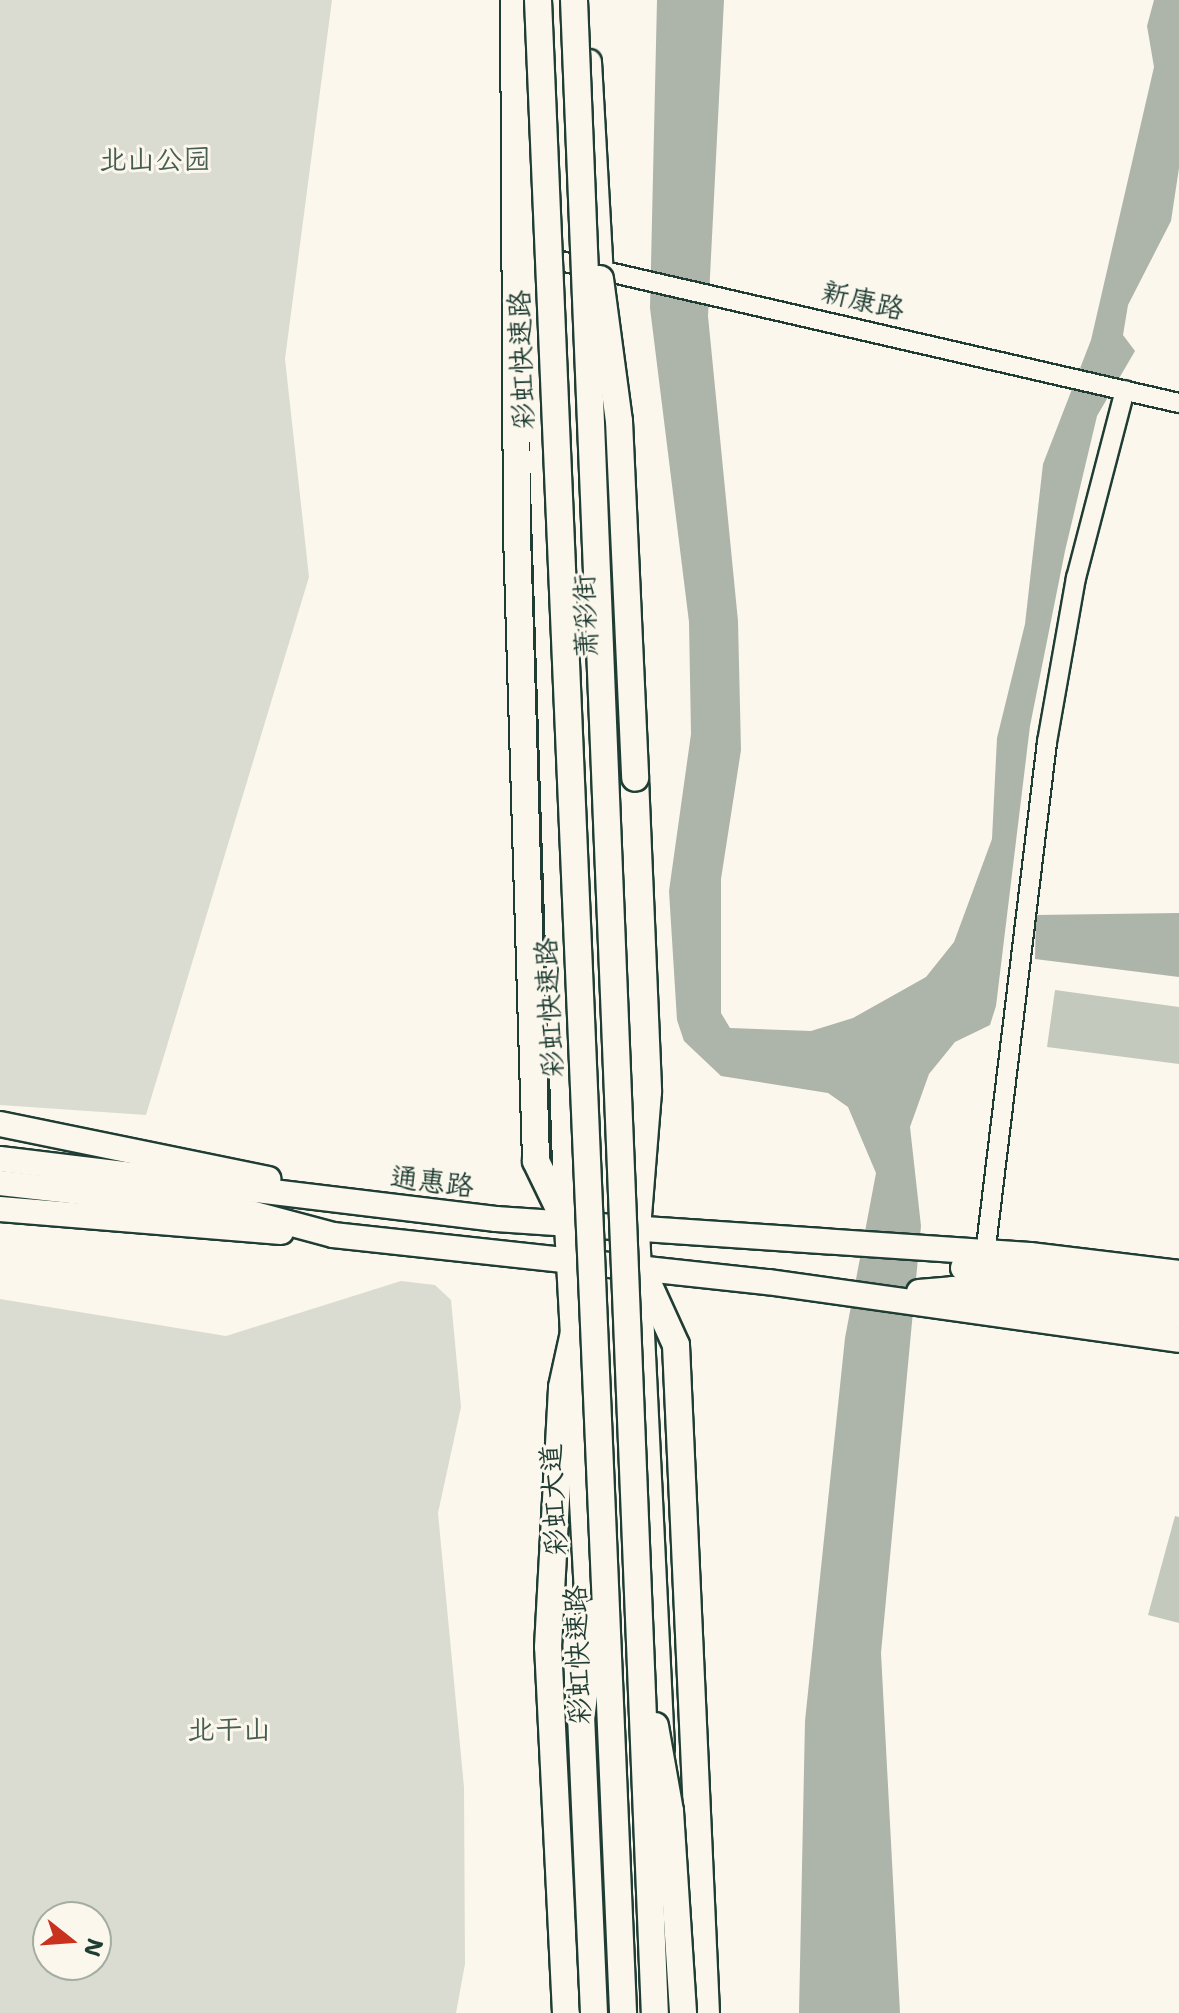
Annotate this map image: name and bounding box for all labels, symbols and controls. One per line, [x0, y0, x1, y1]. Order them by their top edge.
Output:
park label: 北山公园 [99, 142, 211, 176]
street label: 新康路 [818, 274, 908, 326]
street label: 彩虹快速路 [502, 289, 540, 431]
street label: 萧彩街 [567, 573, 603, 659]
street label: 彩虹快速路 [529, 937, 569, 1079]
street label: 通惠路 [388, 1159, 476, 1203]
street label: 彩虹大道 [533, 1443, 573, 1557]
street label: 彩虹快速路 [558, 1584, 596, 1726]
park label: 北干山 [187, 1712, 271, 1746]
north arrow [32, 1901, 112, 1981]
text: N [77, 1935, 110, 1960]

